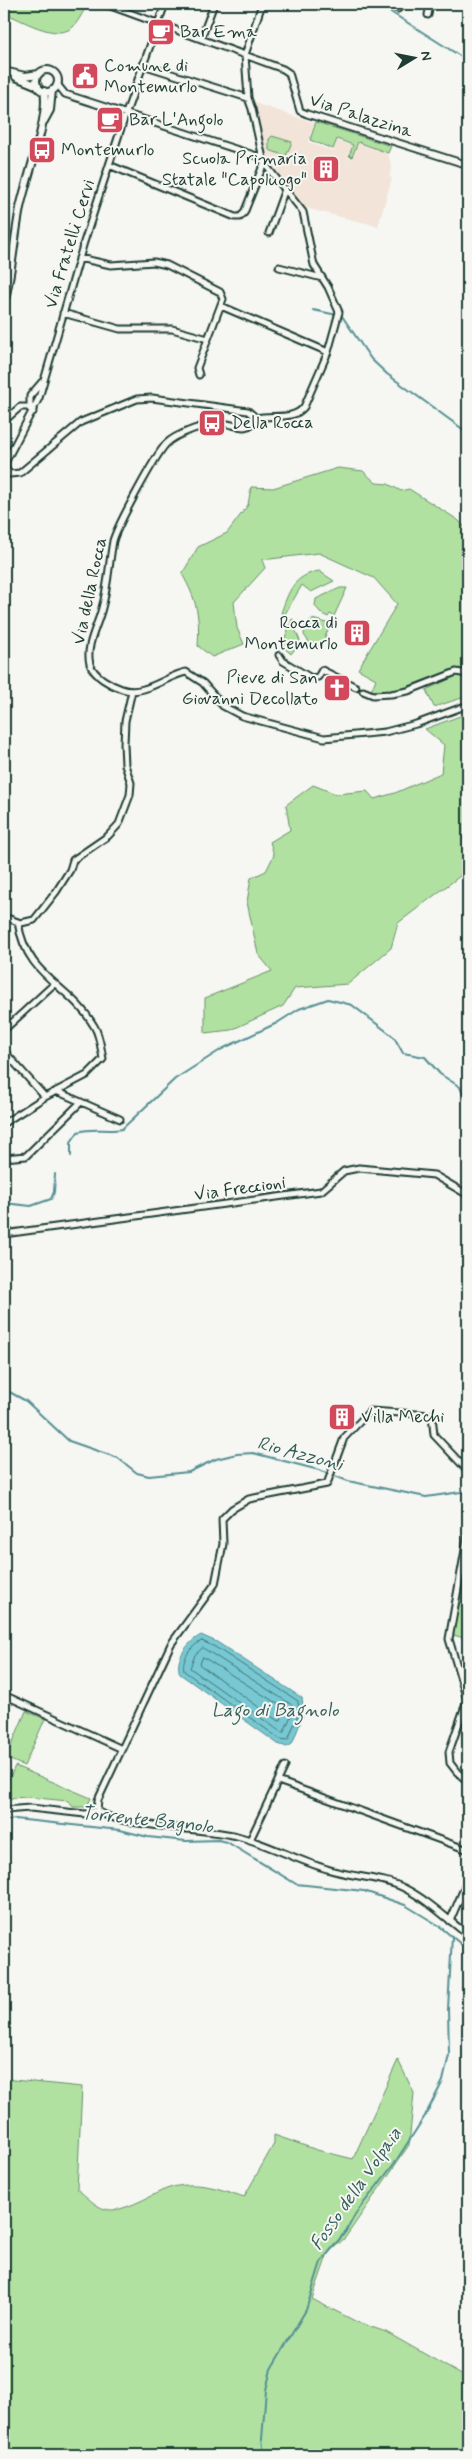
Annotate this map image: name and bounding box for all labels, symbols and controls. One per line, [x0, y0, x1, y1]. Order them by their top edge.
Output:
cafe icon: Bar Ema [146, 17, 176, 47]
place label: Bar Ema [180, 20, 257, 44]
north arrow [390, 32, 440, 82]
text: N [416, 50, 435, 62]
place label: Comune di Montemurlo [104, 54, 198, 99]
public building icon: Comune di Montemurlo [70, 61, 100, 91]
street label: Via Palazzina [306, 88, 416, 144]
cafe icon: Bar L'Angolo [95, 105, 125, 135]
place label: Bar L'Angolo [129, 108, 224, 134]
bus stop icon: Montemurlo [27, 135, 57, 165]
place label: Montemurlo [61, 138, 155, 162]
place label: Scuola Primaria Statale "Capoluogo" [162, 147, 307, 192]
building icon: Scuola Primaria Statale "Capoluogo" [311, 154, 341, 184]
street label: Via Fratelli Cervi [39, 176, 101, 312]
bus stop icon: Della Rocca [197, 408, 227, 438]
place label: Della Rocca [231, 411, 313, 435]
street label: Via della Rocca [67, 535, 113, 647]
place label: Rocca di Montemurlo [244, 611, 338, 656]
building icon: Rocca di Montemurlo [342, 618, 372, 648]
place label: Pieve di San Giovanni Decollato [182, 666, 318, 711]
church icon: Pieve di San Giovanni Decollato [322, 673, 352, 703]
street label: Via Freccioni [193, 1171, 287, 1207]
building icon: Villa Mechi [327, 1402, 357, 1432]
place label: Villa Mechi [361, 1405, 444, 1429]
water label: Rio Azzoni [255, 1431, 347, 1478]
water label: Lago di Bagnolo [211, 1698, 339, 1725]
water label: Torrente Bagnolo [80, 1801, 215, 1839]
water label: Fosso della Volpaia [304, 2122, 408, 2255]

